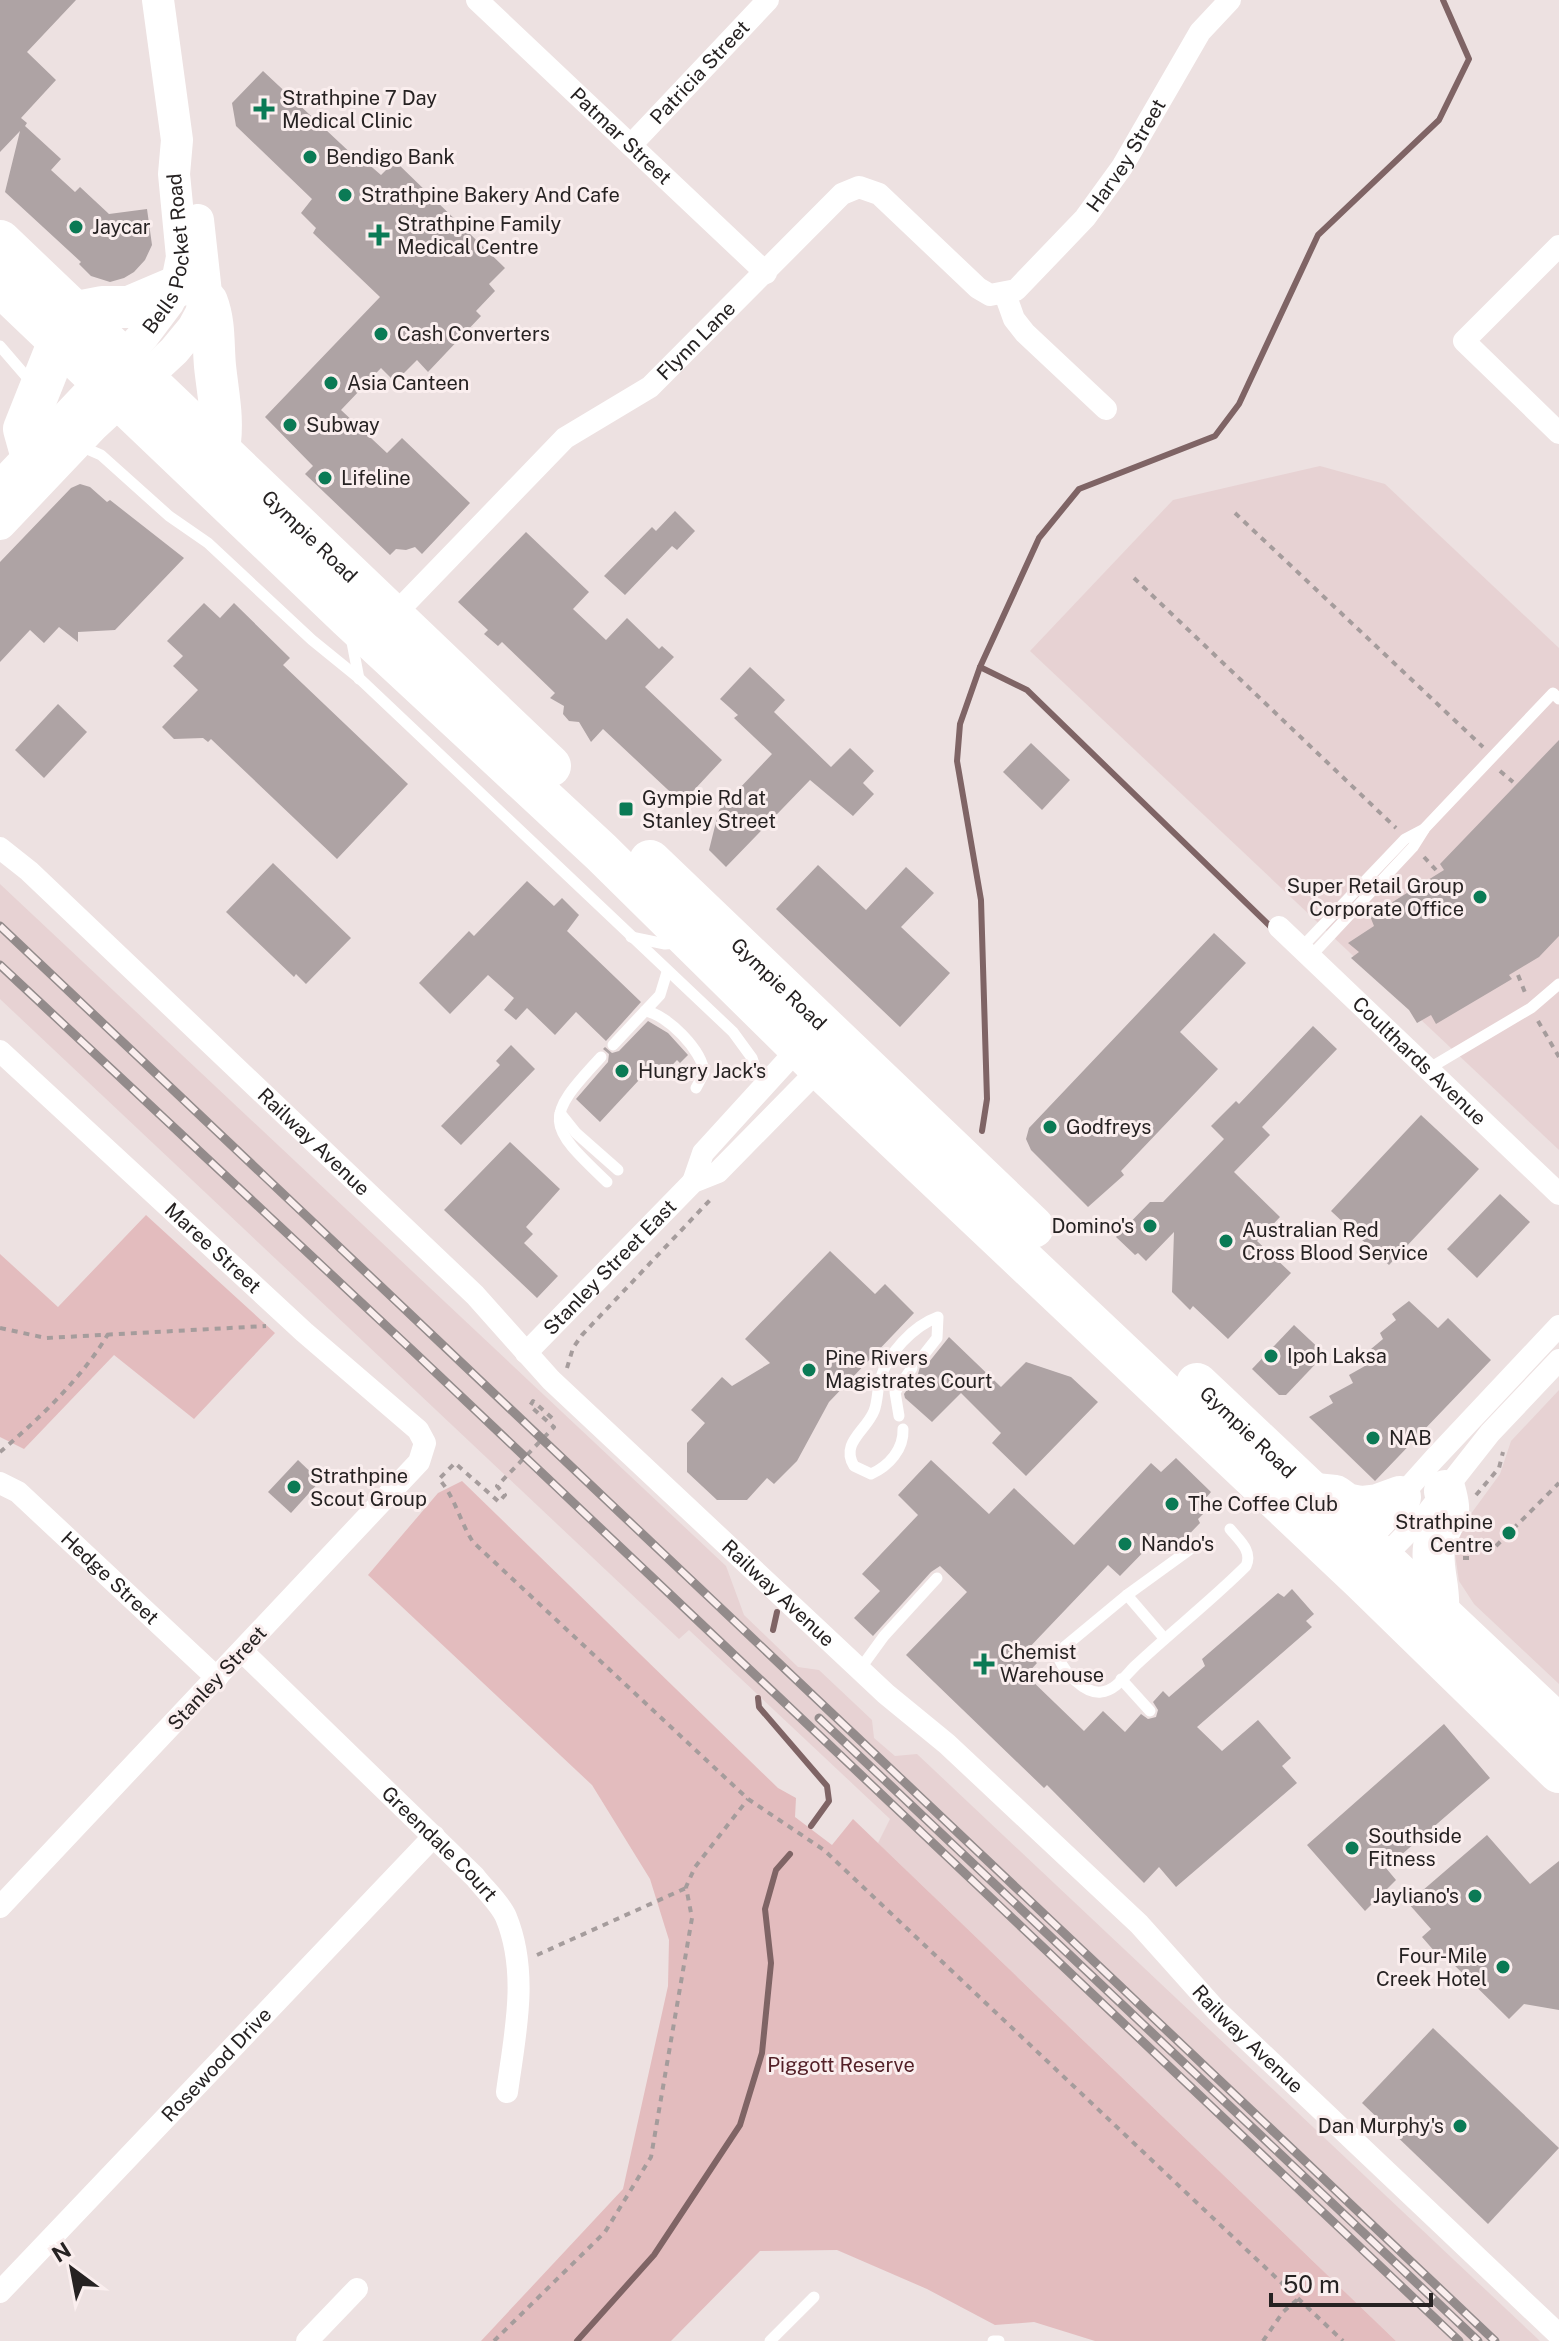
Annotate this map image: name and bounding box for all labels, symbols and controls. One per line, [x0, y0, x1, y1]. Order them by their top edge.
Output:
street label: Patricia Street [645, 15, 754, 129]
street label: Patmar Street [565, 82, 677, 189]
place label: Strathpine 7 Day Medical Clinic [282, 86, 437, 133]
street label: Harvey Street [1081, 95, 1171, 217]
marker: Strathpine 7 Day Medical Clinic [253, 98, 275, 120]
place label: Bendigo Bank [326, 145, 455, 169]
marker: Bendigo Bank [301, 148, 319, 166]
street label: Bells Pocket Road [137, 172, 194, 338]
place label: Strathpine Bakery And Cafe [361, 183, 620, 207]
marker: Strathpine Bakery And Cafe [336, 186, 354, 204]
place label: Strathpine Family Medical Centre [397, 212, 562, 259]
place label: Jaycar [92, 215, 151, 239]
marker: Jaycar [67, 218, 85, 236]
marker: Strathpine Family Medical Centre [368, 224, 390, 246]
street label: Flynn Lane [652, 296, 740, 385]
place label: Cash Converters [397, 322, 550, 346]
marker: Cash Converters [372, 325, 390, 343]
place label: Asia Canteen [347, 371, 469, 395]
marker: Asia Canteen [322, 374, 340, 392]
place label: Subway [306, 413, 380, 437]
marker: Subway [281, 416, 299, 434]
place label: Lifeline [341, 466, 411, 490]
marker: Lifeline [316, 469, 334, 487]
street label: Gympie Road [257, 485, 362, 588]
place label: Gympie Rd at Stanley Street [642, 786, 776, 833]
marker: Gympie Rd at Stanley Street [617, 800, 635, 818]
place label: Super Retail Group Corporate Office [1287, 874, 1464, 921]
marker: Super Retail Group Corporate Office [1471, 888, 1489, 906]
street label: Gympie Road [726, 933, 831, 1035]
street label: Coulthards Avenue [1348, 992, 1491, 1130]
place label: Hungry Jack's [638, 1059, 766, 1083]
marker: Hungry Jack's [613, 1062, 631, 1080]
street label: Railway Avenue [253, 1083, 375, 1201]
place label: Godfreys [1066, 1115, 1151, 1139]
marker: Godfreys [1041, 1118, 1059, 1136]
street label: Stanley Street East [538, 1194, 681, 1340]
street label: Maree Street [160, 1198, 266, 1298]
place label: Domino's [1051, 1214, 1134, 1238]
marker: Domino's [1141, 1217, 1159, 1235]
place label: Australian Red Cross Blood Service [1242, 1218, 1428, 1265]
marker: Australian Red Cross Blood Service [1217, 1232, 1235, 1250]
place label: Ipoh Laksa [1287, 1344, 1387, 1368]
place label: Pine Rivers Magistrates Court [825, 1346, 993, 1393]
marker: Ipoh Laksa [1262, 1347, 1280, 1365]
marker: Pine Rivers Magistrates Court [800, 1361, 818, 1379]
street label: Gympie Road [1195, 1381, 1301, 1483]
place label: NAB [1389, 1426, 1432, 1450]
marker: NAB [1364, 1429, 1382, 1447]
place label: Strathpine Scout Group [310, 1464, 427, 1511]
marker: Strathpine Scout Group [285, 1478, 303, 1496]
place label: The Coffee Club [1188, 1492, 1338, 1516]
marker: The Coffee Club [1163, 1495, 1181, 1513]
place label: Strathpine Centre [1395, 1510, 1493, 1557]
marker: Strathpine Centre [1500, 1524, 1518, 1542]
street label: Hedge Street [56, 1526, 164, 1629]
place label: Nando's [1141, 1532, 1214, 1556]
street label: Railway Avenue [717, 1535, 840, 1652]
marker: Nando's [1116, 1535, 1134, 1553]
street label: Stanley Street [163, 1621, 271, 1735]
place label: Chemist Warehouse [1000, 1640, 1104, 1687]
marker: Chemist Warehouse [975, 1655, 993, 1673]
street label: Greendale Court [377, 1781, 502, 1906]
place label: Southside Fitness [1368, 1824, 1462, 1871]
marker: Southside Fitness [1343, 1839, 1361, 1857]
place label: Jayliano's [1373, 1884, 1459, 1908]
marker: Jayliano's [1466, 1887, 1484, 1905]
place label: Four-Mile Creek Hotel [1376, 1944, 1487, 1991]
marker: Four-Mile Creek Hotel [1494, 1958, 1512, 1976]
street label: Railway Avenue [1187, 1980, 1308, 2098]
street label: Rosewood Drive [157, 2002, 276, 2127]
park label: Piggott Reserve [767, 2053, 915, 2077]
place label: Dan Murphy's [1318, 2114, 1444, 2138]
marker: Dan Murphy's [1451, 2117, 1469, 2135]
north arrow [32, 2229, 112, 2309]
text: N [47, 2236, 76, 2268]
scale bar [1271, 2257, 1431, 2307]
text: 50 m [1283, 2270, 1340, 2298]

